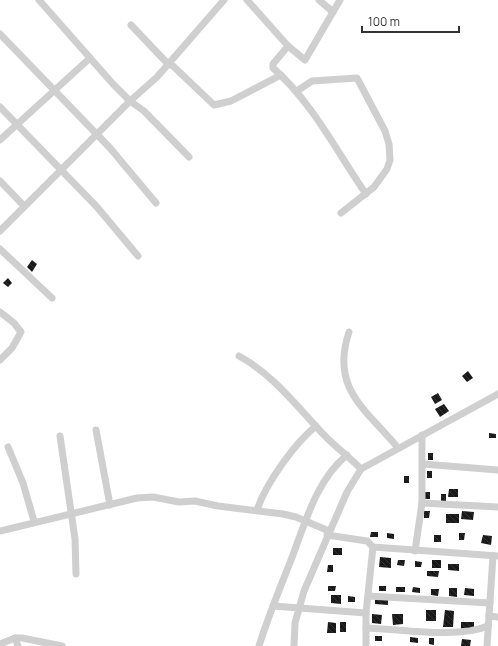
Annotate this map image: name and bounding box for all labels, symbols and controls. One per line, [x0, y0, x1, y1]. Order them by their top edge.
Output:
scale bar [362, 8, 459, 34]
text: 100 m [368, 13, 400, 30]

